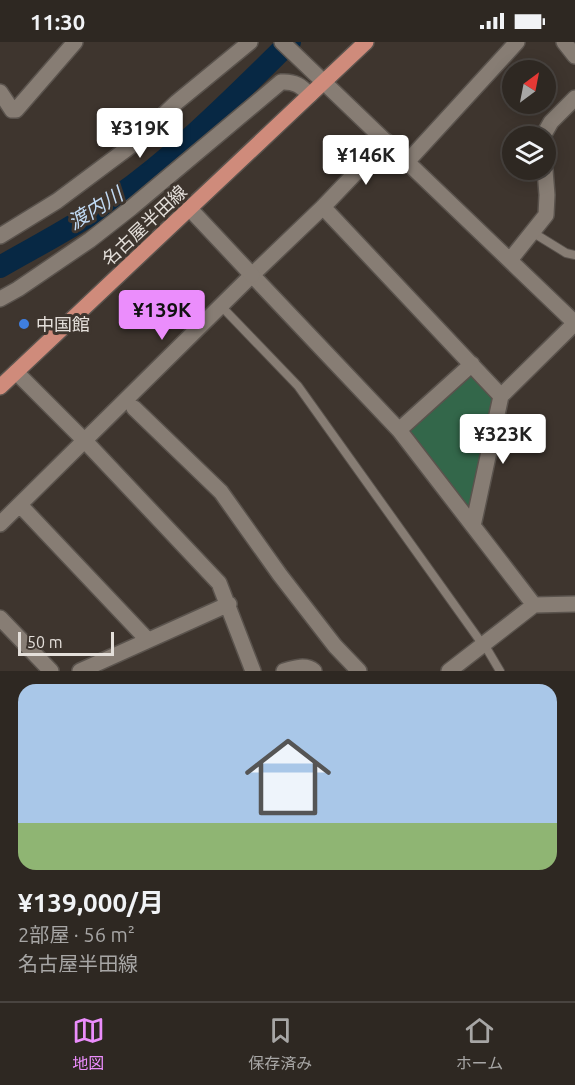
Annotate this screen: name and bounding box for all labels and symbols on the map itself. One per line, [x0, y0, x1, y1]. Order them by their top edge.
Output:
north arrow [502, 60, 556, 114]
pin: ¥319K [98, 108, 182, 159]
pin: ¥146K [324, 135, 408, 186]
water label: 渡内川 [63, 181, 128, 234]
street label: 名古屋半田線 [98, 181, 190, 269]
pin: ¥139K [120, 290, 204, 341]
place label: 中国館 [36, 314, 90, 334]
marker: 中国館 [17, 317, 31, 331]
pin: ¥323K [461, 414, 545, 465]
scale bar [18, 629, 114, 656]

